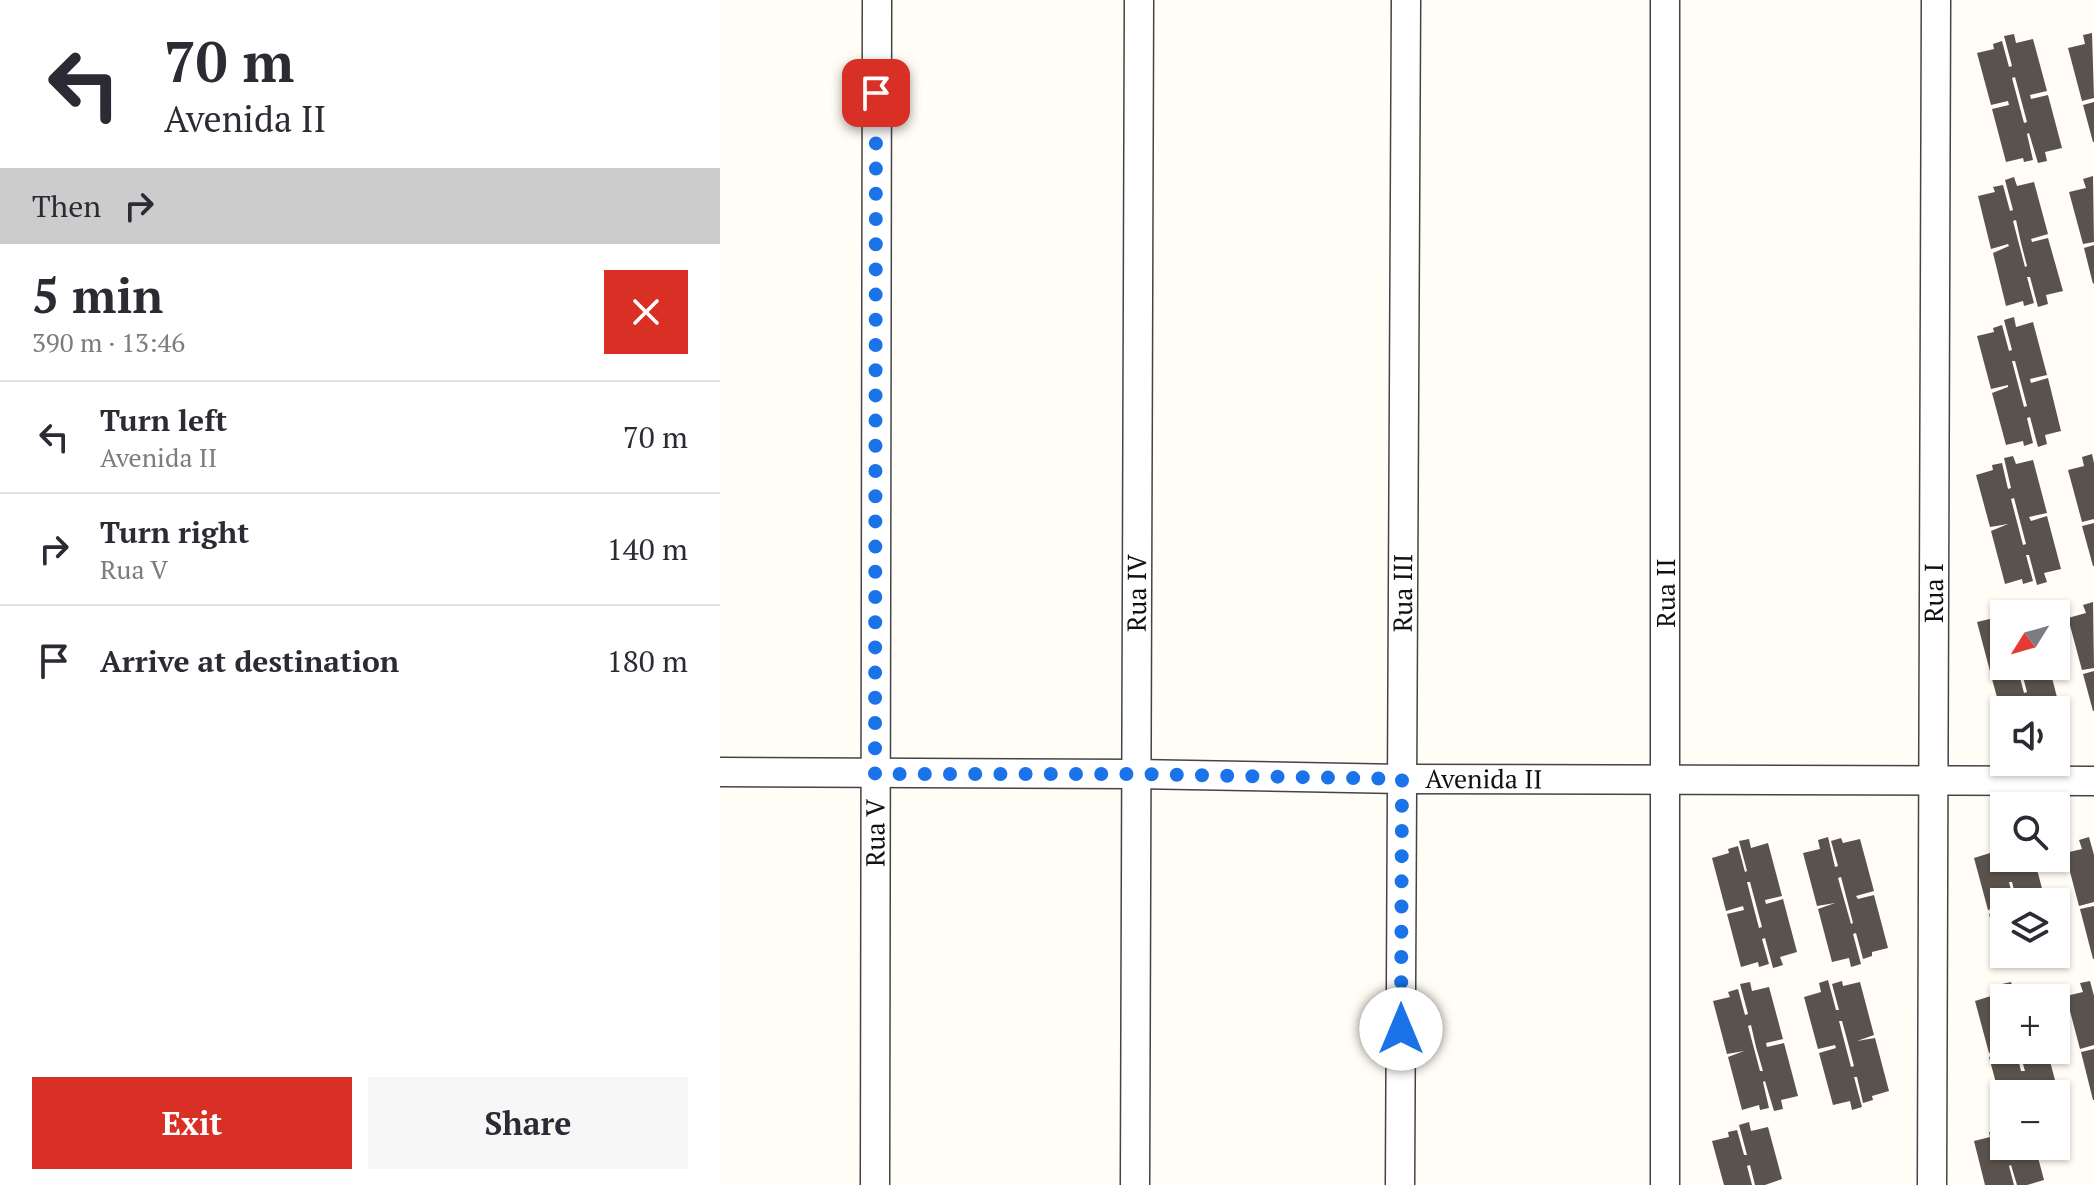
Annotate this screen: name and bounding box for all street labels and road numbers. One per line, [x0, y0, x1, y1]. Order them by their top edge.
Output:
street label: Rua IV [1119, 554, 1153, 632]
street label: Rua III [1385, 554, 1419, 632]
street label: Rua II [1648, 558, 1682, 628]
street label: Rua I [1916, 563, 1950, 623]
street label: Avenida II [1425, 761, 1543, 795]
street label: Rua V [858, 799, 892, 867]

